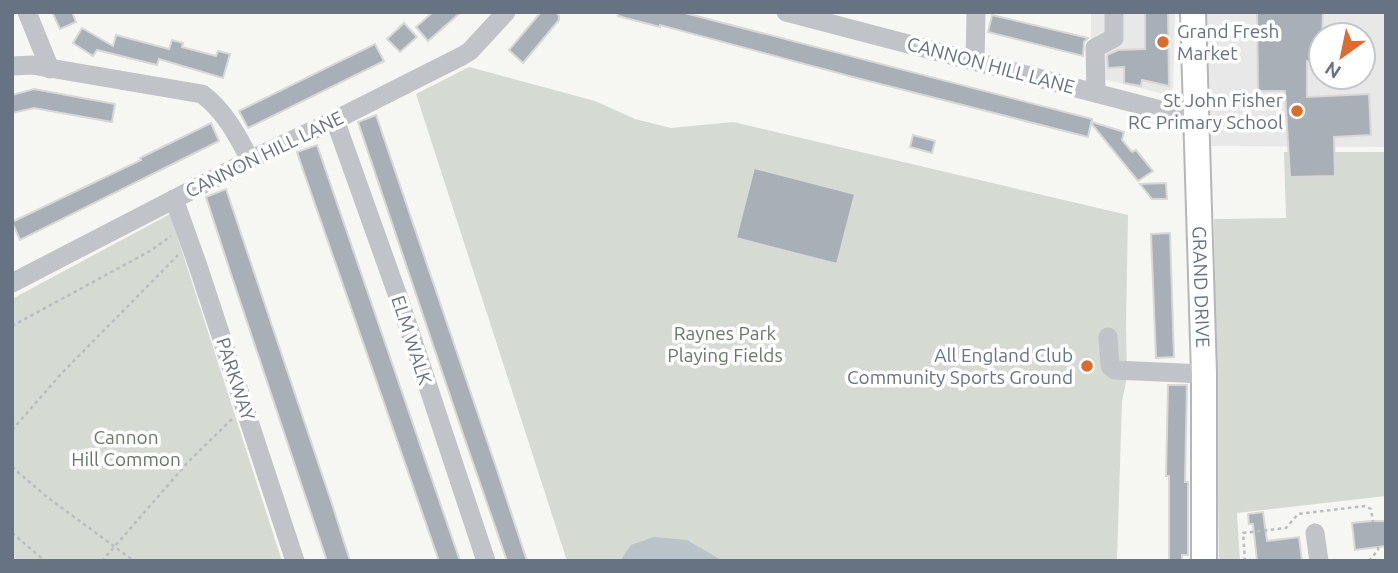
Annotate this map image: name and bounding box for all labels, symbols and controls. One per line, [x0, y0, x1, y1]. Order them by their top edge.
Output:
place label: Grand Fresh Market [1177, 20, 1279, 64]
north arrow [1307, 21, 1377, 91]
street label: CANNON HILL LANE [905, 32, 1077, 98]
marker: Grand Fresh Market [1155, 34, 1171, 50]
text: N [1321, 57, 1345, 83]
place label: St John Fisher RC Primary School [1128, 89, 1283, 133]
marker: St John Fisher RC Primary School [1289, 103, 1305, 119]
street label: CANNON HILL LANE [182, 106, 346, 202]
street label: GRAND DRIVE [1189, 226, 1214, 348]
street label: ELM WALK [387, 293, 437, 388]
park label: Raynes Park Playing Fields [667, 322, 783, 366]
street label: PARKWAY [212, 335, 260, 423]
place label: All England Club Community Sports Ground [847, 344, 1073, 388]
marker: All England Club Community Sports Ground [1079, 358, 1095, 374]
park label: Cannon Hill Common [71, 426, 181, 470]

